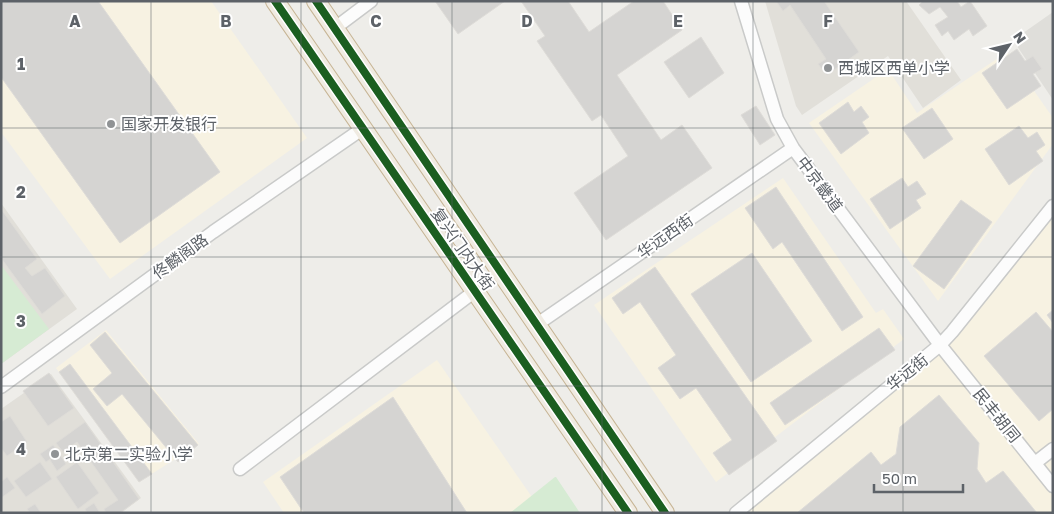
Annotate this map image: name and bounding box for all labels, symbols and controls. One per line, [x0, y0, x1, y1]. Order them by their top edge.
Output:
text: A [69, 11, 81, 31]
text: B [220, 11, 232, 31]
text: C [370, 11, 382, 31]
text: D [521, 11, 533, 31]
text: E [673, 11, 683, 31]
text: F [823, 11, 833, 31]
north arrow [984, 20, 1034, 70]
text: N [1010, 28, 1030, 46]
text: 1 [17, 54, 25, 74]
place label: 西城区西单小学 [838, 58, 950, 78]
marker: 西城区西单小学 [822, 62, 834, 74]
place label: 国家开发银行 [121, 114, 217, 134]
marker: 国家开发银行 [105, 118, 117, 130]
street label: 中京畿道 [793, 152, 847, 216]
text: 2 [16, 182, 26, 202]
street label: 复兴门内大街 [427, 204, 499, 294]
street label: 华远西街 [633, 209, 697, 263]
street label: 佟麟阁路 [148, 229, 212, 283]
text: 3 [16, 311, 26, 331]
street label: 华远街 [882, 349, 932, 395]
street label: 民丰胡同 [969, 384, 1025, 446]
text: 4 [16, 439, 26, 459]
place label: 北京第二实验小学 [65, 444, 193, 464]
marker: 北京第二实验小学 [49, 448, 61, 460]
scale bar [874, 462, 963, 494]
text: 50 m [882, 469, 917, 487]

